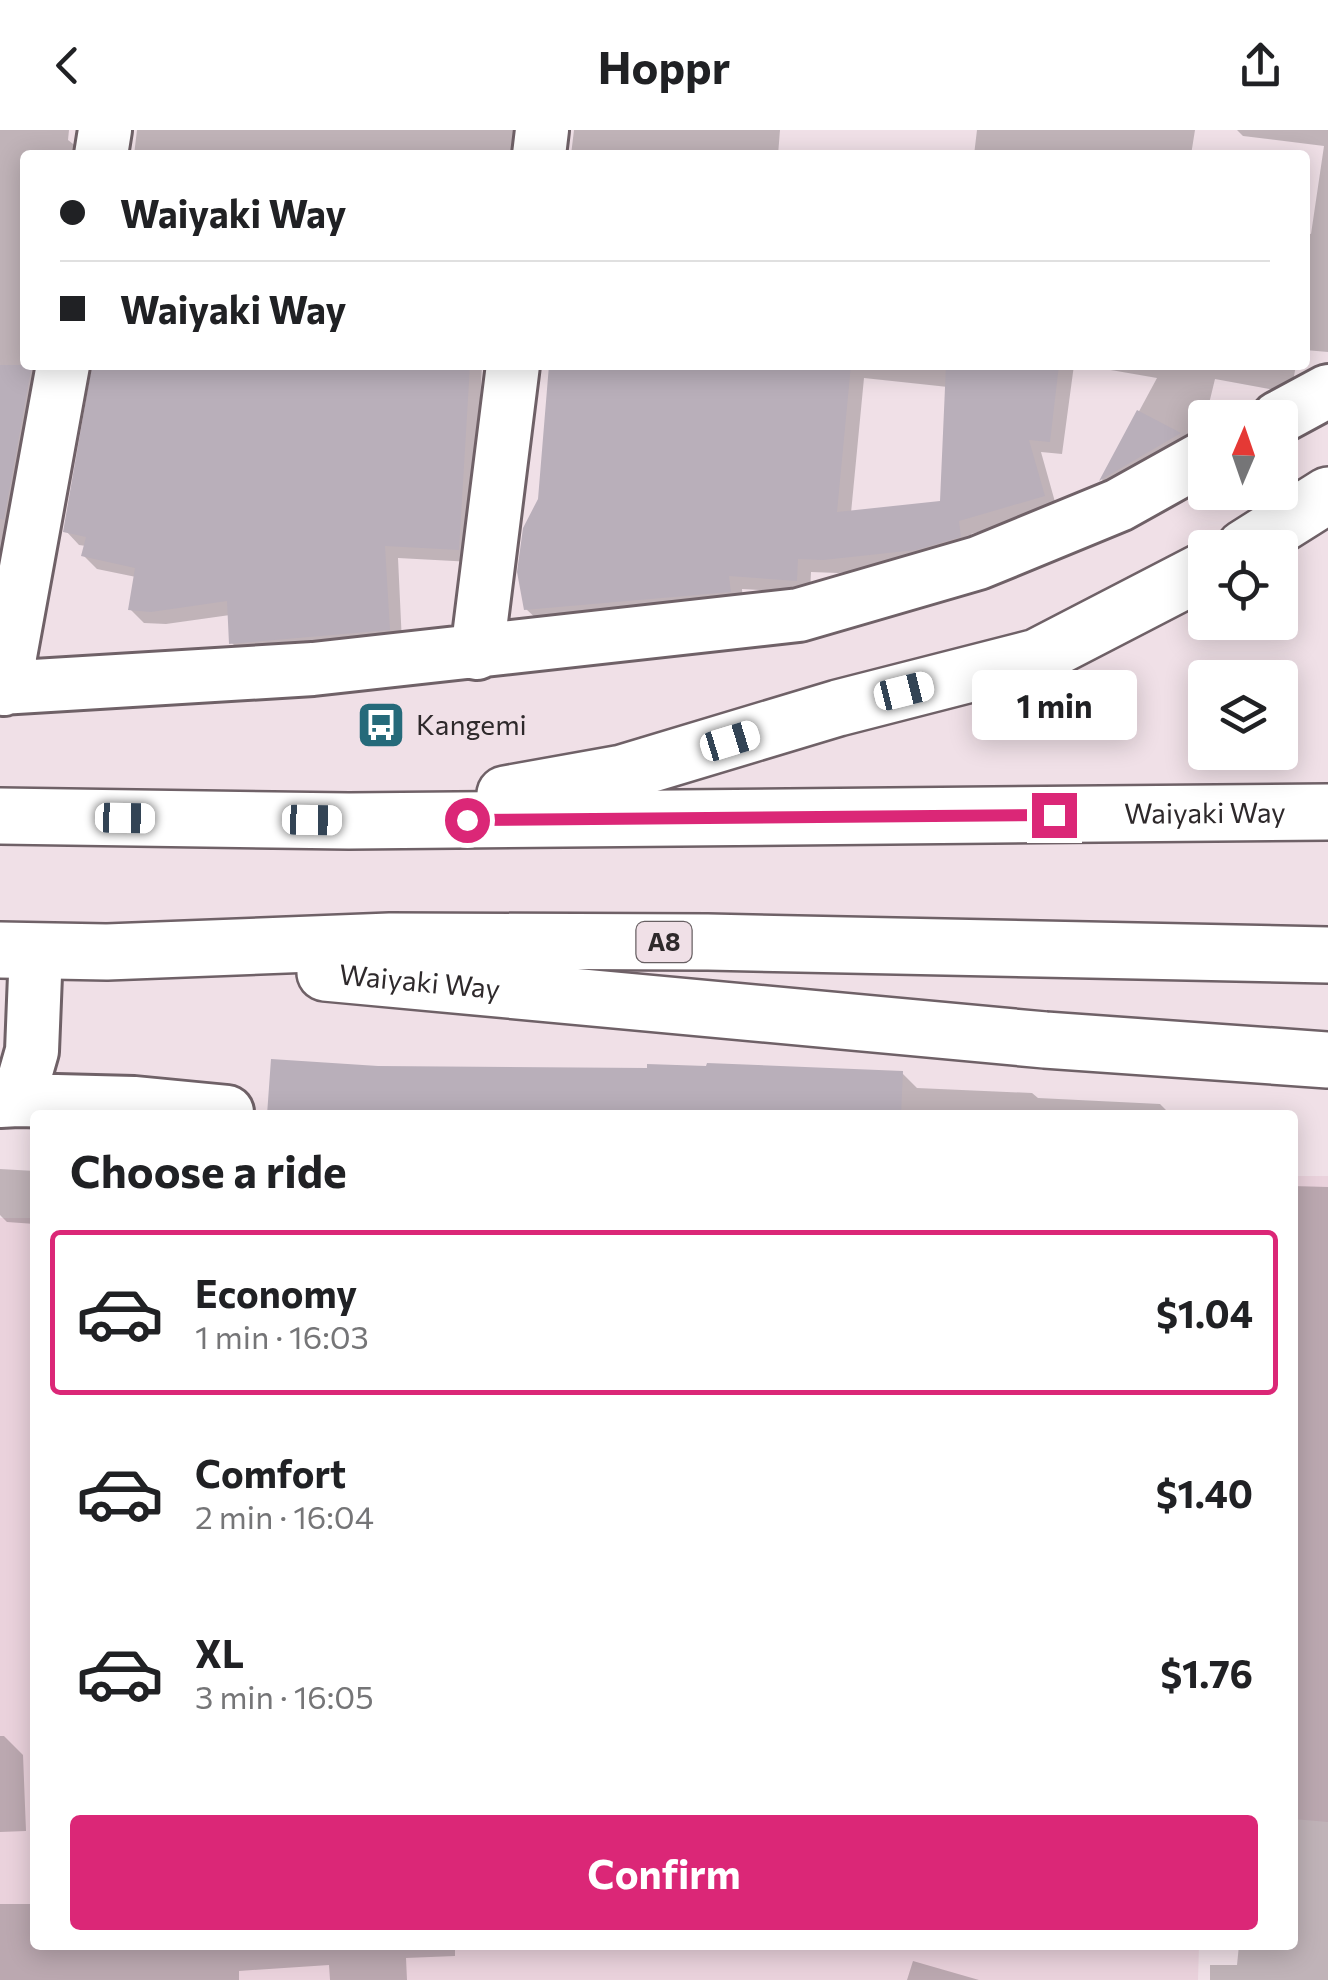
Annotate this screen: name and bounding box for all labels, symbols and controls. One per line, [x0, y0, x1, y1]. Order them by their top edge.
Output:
icon: back [40, 38, 95, 93]
text: Hoppr [598, 38, 730, 93]
icon: share [1233, 38, 1288, 93]
text: Waiyaki Way [120, 189, 346, 236]
text: Waiyaki Way [120, 285, 346, 332]
north arrow [1188, 400, 1298, 510]
map controls [1188, 400, 1298, 770]
button: locate [1188, 530, 1298, 640]
button: layers [1188, 660, 1298, 770]
car [871, 669, 937, 713]
callout: 1 min [972, 670, 1136, 740]
text: 1 min [1017, 685, 1092, 725]
bus stop icon: Kangemi [355, 699, 407, 751]
place label: Kangemi [416, 707, 527, 741]
car [697, 718, 763, 764]
route end [1032, 793, 1077, 838]
street label: Waiyaki Way [1124, 794, 1286, 830]
route start [445, 798, 490, 843]
car [95, 802, 155, 834]
car [282, 804, 342, 836]
road number: A8 [636, 922, 692, 962]
street label: Waiyaki Way [338, 956, 502, 1005]
text: Choose a ride [70, 1142, 347, 1197]
icon: car [75, 1268, 165, 1358]
text: Economy [195, 1269, 357, 1316]
text: $1.04 [1156, 1289, 1253, 1336]
text: 1 min · 16:03 [195, 1316, 369, 1356]
icon: car [75, 1448, 165, 1538]
text: Comfort [195, 1449, 346, 1496]
text: $1.40 [1156, 1469, 1253, 1516]
text: 2 min · 16:04 [195, 1496, 374, 1536]
icon: car [75, 1628, 165, 1718]
text: XL [195, 1629, 244, 1676]
text: $1.76 [1160, 1649, 1253, 1696]
text: 3 min · 16:05 [195, 1676, 374, 1716]
button: Confirm [70, 1815, 1258, 1930]

